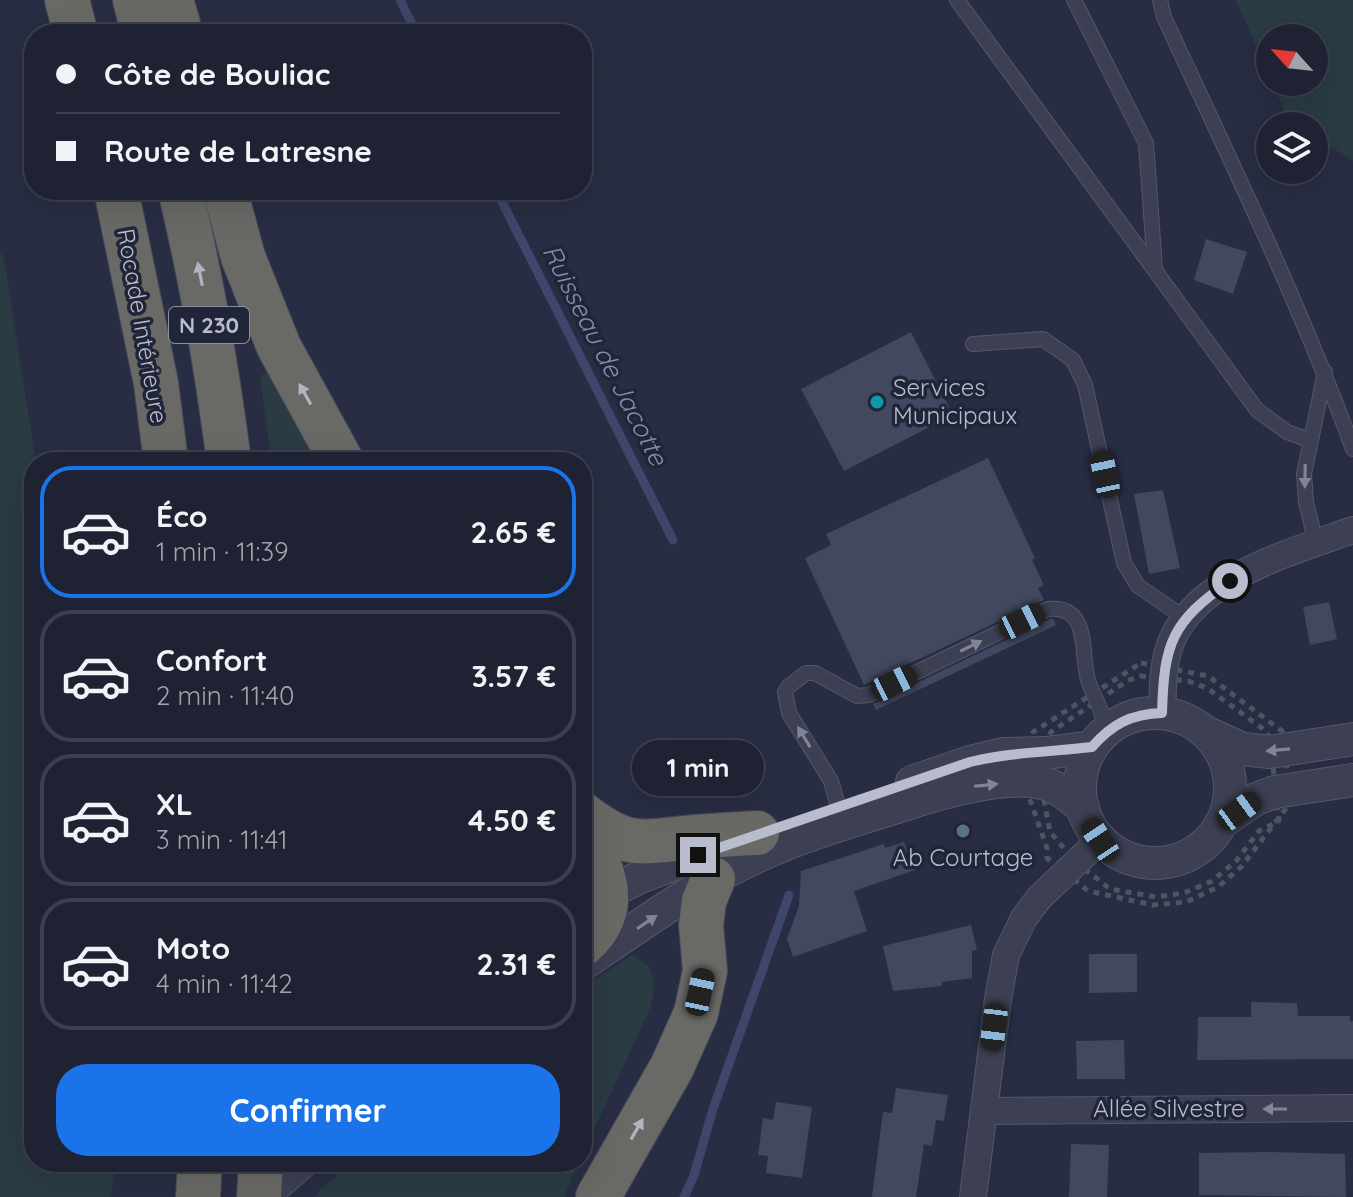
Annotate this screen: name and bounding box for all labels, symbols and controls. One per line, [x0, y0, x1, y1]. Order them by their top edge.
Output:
north arrow [1256, 24, 1328, 96]
map controls [1256, 24, 1328, 184]
text: Côte de Bouliac [104, 55, 330, 93]
button: layers [1256, 112, 1328, 184]
text: Route de Latresne [104, 132, 372, 170]
street label: Rocade Intérieure [111, 226, 175, 426]
water label: Ruisseau de Jacotte [535, 239, 676, 472]
one-way arrow [194, 262, 206, 287]
road number: N 230 [169, 307, 249, 343]
place label: Services Municipaux [893, 372, 1017, 430]
one-way arrow [298, 382, 312, 405]
marker: Services Municipaux [868, 393, 886, 411]
car [1088, 448, 1122, 500]
one-way arrow [1299, 464, 1312, 489]
icon: car [60, 496, 132, 568]
text: Éco [156, 497, 207, 535]
text: 2.65 € [470, 513, 556, 551]
text: 1 min · 11:39 [156, 535, 289, 568]
route start [1212, 563, 1248, 599]
car [995, 600, 1049, 642]
one-way arrow [959, 639, 983, 653]
icon: car [60, 640, 132, 712]
text: Confort [156, 641, 268, 679]
text: 3.57 € [471, 657, 556, 695]
car [867, 662, 921, 704]
text: 2 min · 11:40 [156, 679, 294, 712]
one-way arrow [797, 726, 811, 748]
callout: 1 min [632, 739, 764, 795]
one-way arrow [1265, 744, 1290, 757]
text: 1 min [667, 751, 730, 784]
one-way arrow [974, 778, 999, 791]
icon: car [60, 784, 132, 856]
text: XL [156, 785, 193, 823]
car [1213, 787, 1265, 835]
text: 4.50 € [468, 801, 556, 839]
car [1077, 813, 1123, 867]
marker: Ab Courtage [954, 822, 972, 840]
text: 3 min · 11:41 [156, 823, 288, 856]
route end [680, 837, 716, 873]
place label: Ab Courtage [893, 842, 1033, 872]
one-way arrow [636, 915, 658, 929]
icon: car [60, 928, 132, 1000]
text: Moto [156, 929, 230, 967]
text: 2.31 € [476, 945, 556, 983]
car [683, 966, 717, 1018]
text: 4 min · 11:42 [156, 967, 293, 1000]
car [979, 1002, 1009, 1052]
button: Confirmer [56, 1064, 560, 1156]
street label: Allée Silvestre [1093, 1093, 1245, 1123]
one-way arrow [1262, 1103, 1287, 1115]
one-way arrow [630, 1118, 644, 1141]

